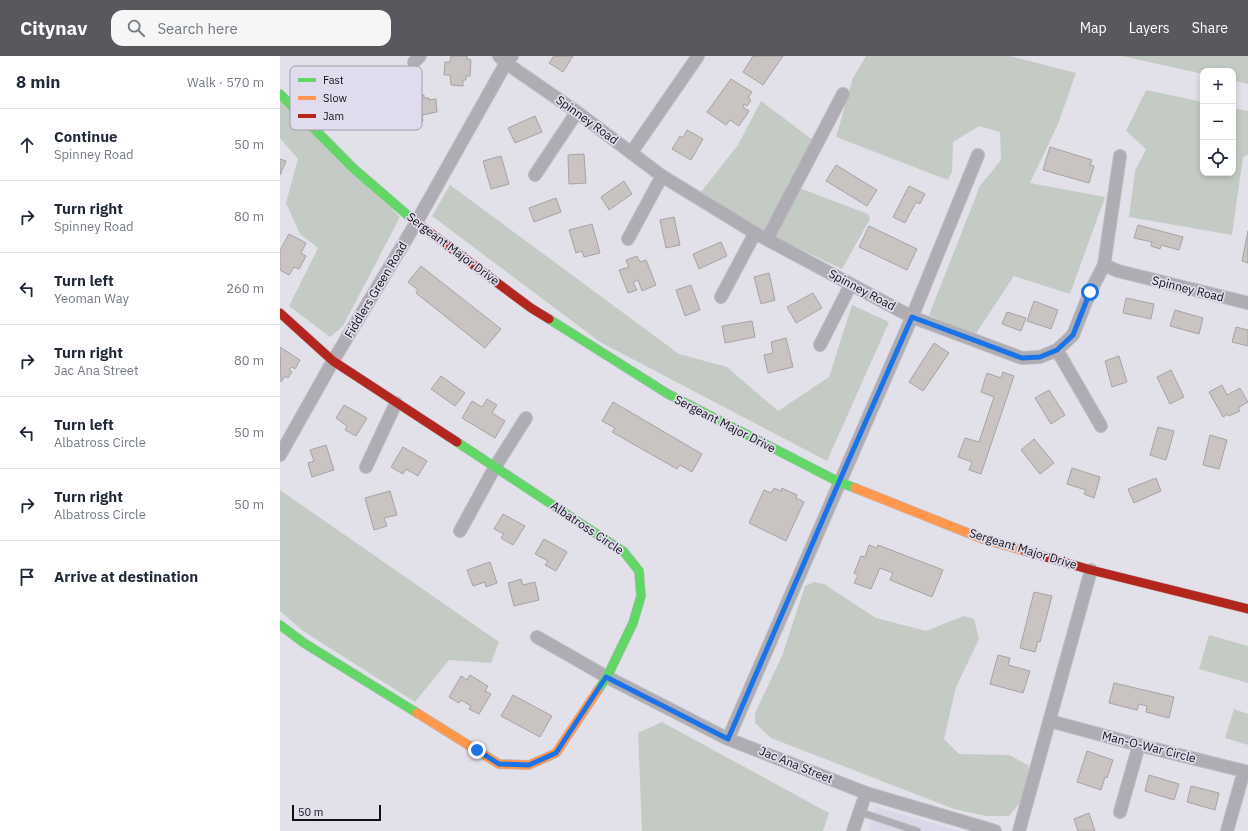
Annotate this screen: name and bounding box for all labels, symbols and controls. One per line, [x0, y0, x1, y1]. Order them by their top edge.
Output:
search box [111, 10, 391, 46]
text: Citynav [20, 16, 87, 40]
icon: search [125, 17, 147, 39]
text: Search here [157, 19, 238, 38]
text: Map [1080, 19, 1107, 37]
text: Layers [1129, 19, 1170, 37]
text: Share [1192, 19, 1228, 37]
legend [290, 66, 422, 130]
map controls [1200, 68, 1236, 176]
button: + [1200, 68, 1236, 104]
text: 8 min [16, 71, 60, 93]
text: Fast [323, 73, 344, 87]
text: Walk · 570 m [187, 74, 264, 91]
text: Slow [323, 91, 347, 105]
street label: Spinney Road [553, 92, 621, 147]
button: − [1200, 104, 1236, 140]
text: Jam [323, 109, 344, 123]
text: Continue [54, 127, 118, 146]
icon: ahead [16, 134, 38, 156]
text: 50 m [234, 136, 264, 153]
button: locate [1200, 140, 1236, 176]
text: Spinney Road [54, 146, 134, 163]
text: Turn right [54, 199, 123, 218]
icon: right [16, 206, 38, 228]
text: 80 m [234, 208, 264, 225]
street label: Sergeant Major Drive [404, 209, 503, 288]
text: Spinney Road [54, 218, 134, 235]
street label: Fiddlers Green Road [341, 239, 410, 341]
street label: Spinney Road [826, 266, 898, 313]
text: Turn left [54, 271, 114, 290]
street label: Spinney Road [1151, 272, 1226, 305]
icon: left [16, 278, 38, 300]
text: 260 m [226, 280, 264, 297]
route start [1081, 283, 1099, 301]
text: Yeoman Way [54, 290, 129, 307]
text: Turn right [54, 343, 123, 362]
icon: right [16, 350, 38, 372]
text: 80 m [234, 352, 264, 369]
text: Jac Ana Street [54, 362, 139, 379]
street label: Sergeant Major Drive [672, 391, 779, 456]
text: Turn left [54, 415, 114, 434]
icon: left [16, 422, 38, 444]
text: 50 m [234, 424, 264, 441]
text: Albatross Circle [54, 434, 146, 451]
text: Turn right [54, 487, 123, 506]
icon: right [16, 494, 38, 516]
text: 50 m [234, 496, 264, 513]
street label: Albatross Circle [548, 498, 627, 558]
text: Albatross Circle [54, 506, 146, 523]
street label: Sergeant Major Drive [968, 525, 1079, 572]
icon: arrive [16, 566, 38, 588]
text: Arrive at destination [54, 567, 198, 586]
street label: Man-O-War Circle [1101, 728, 1198, 766]
route end [468, 741, 486, 759]
street label: Jac Ana Street [757, 743, 835, 786]
scale bar [292, 803, 381, 822]
text: 50 m [298, 805, 323, 819]

